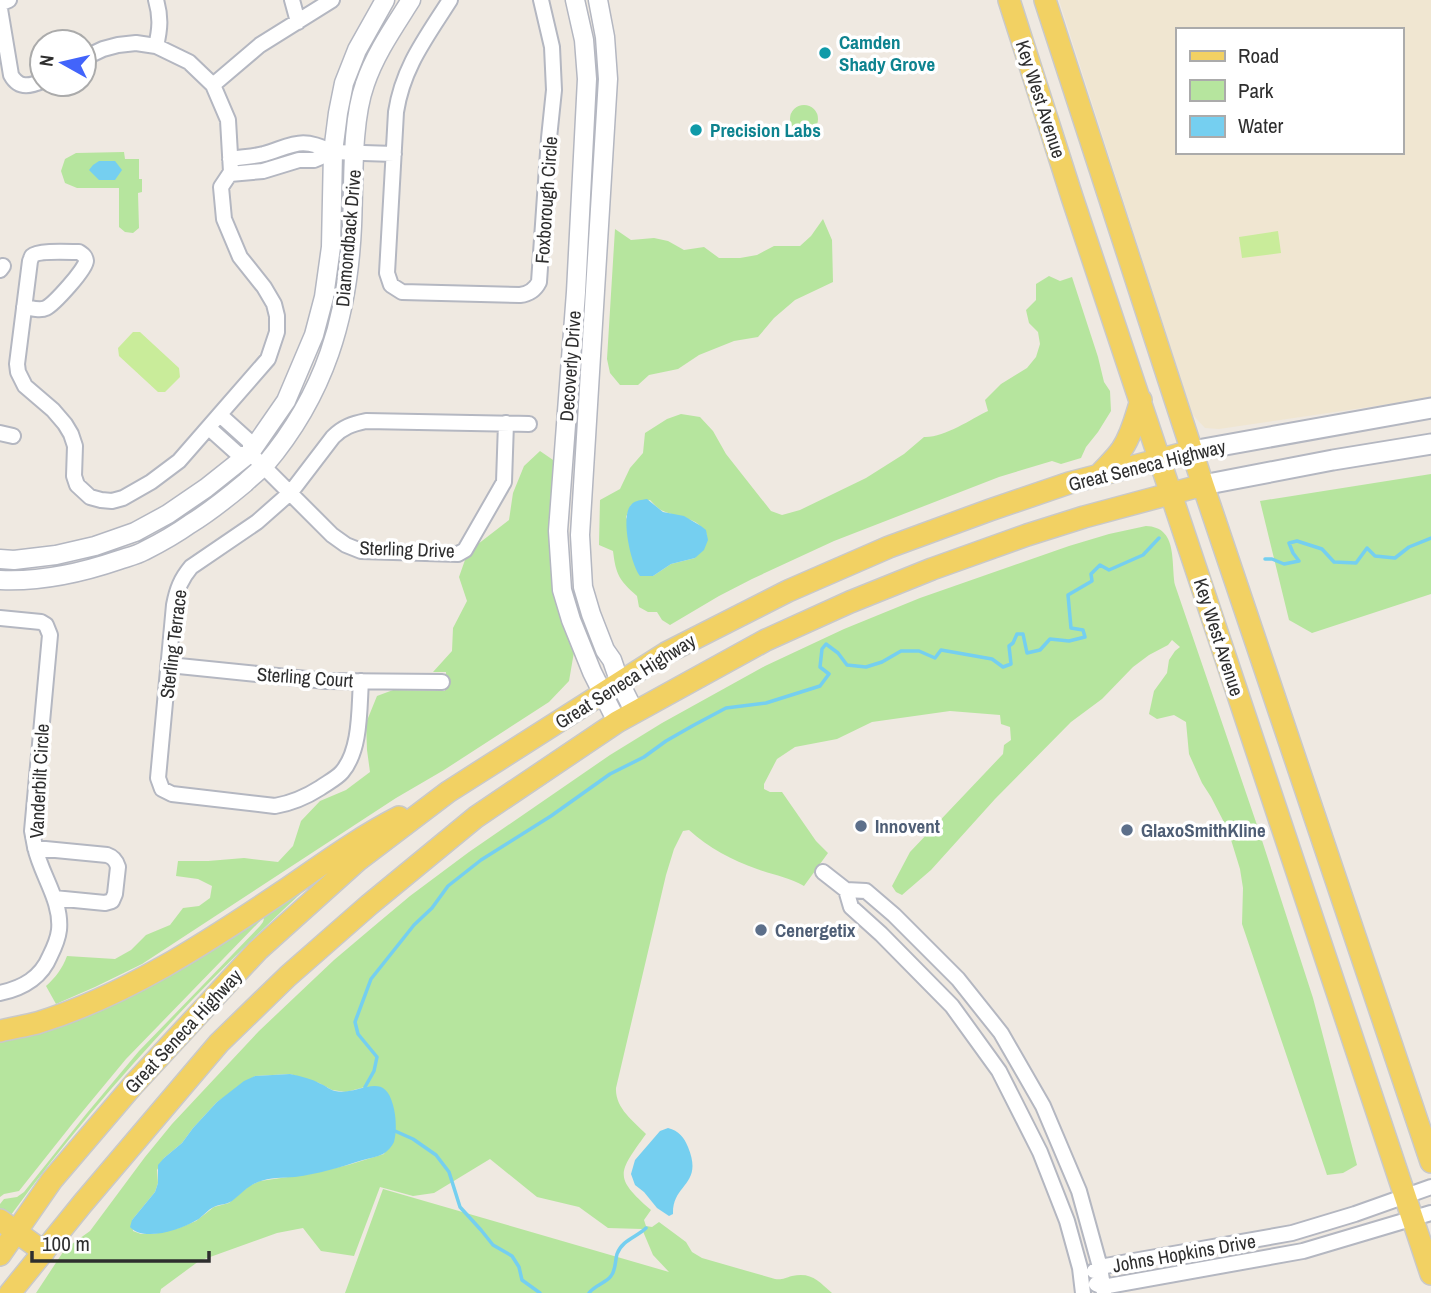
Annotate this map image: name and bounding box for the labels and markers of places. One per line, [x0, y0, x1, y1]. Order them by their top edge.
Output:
place label: Camden Shady Grove [839, 29, 935, 77]
marker: Camden Shady Grove [817, 45, 833, 61]
place label: Precision Labs [710, 117, 821, 143]
marker: Precision Labs [688, 122, 704, 138]
place label: Innovent [875, 813, 940, 839]
place label: GlaxoSmithKline [1141, 817, 1266, 843]
marker: Innovent [853, 818, 869, 834]
marker: GlaxoSmithKline [1119, 822, 1135, 838]
place label: Cenergetix [775, 917, 856, 943]
marker: Cenergetix [753, 922, 769, 938]

